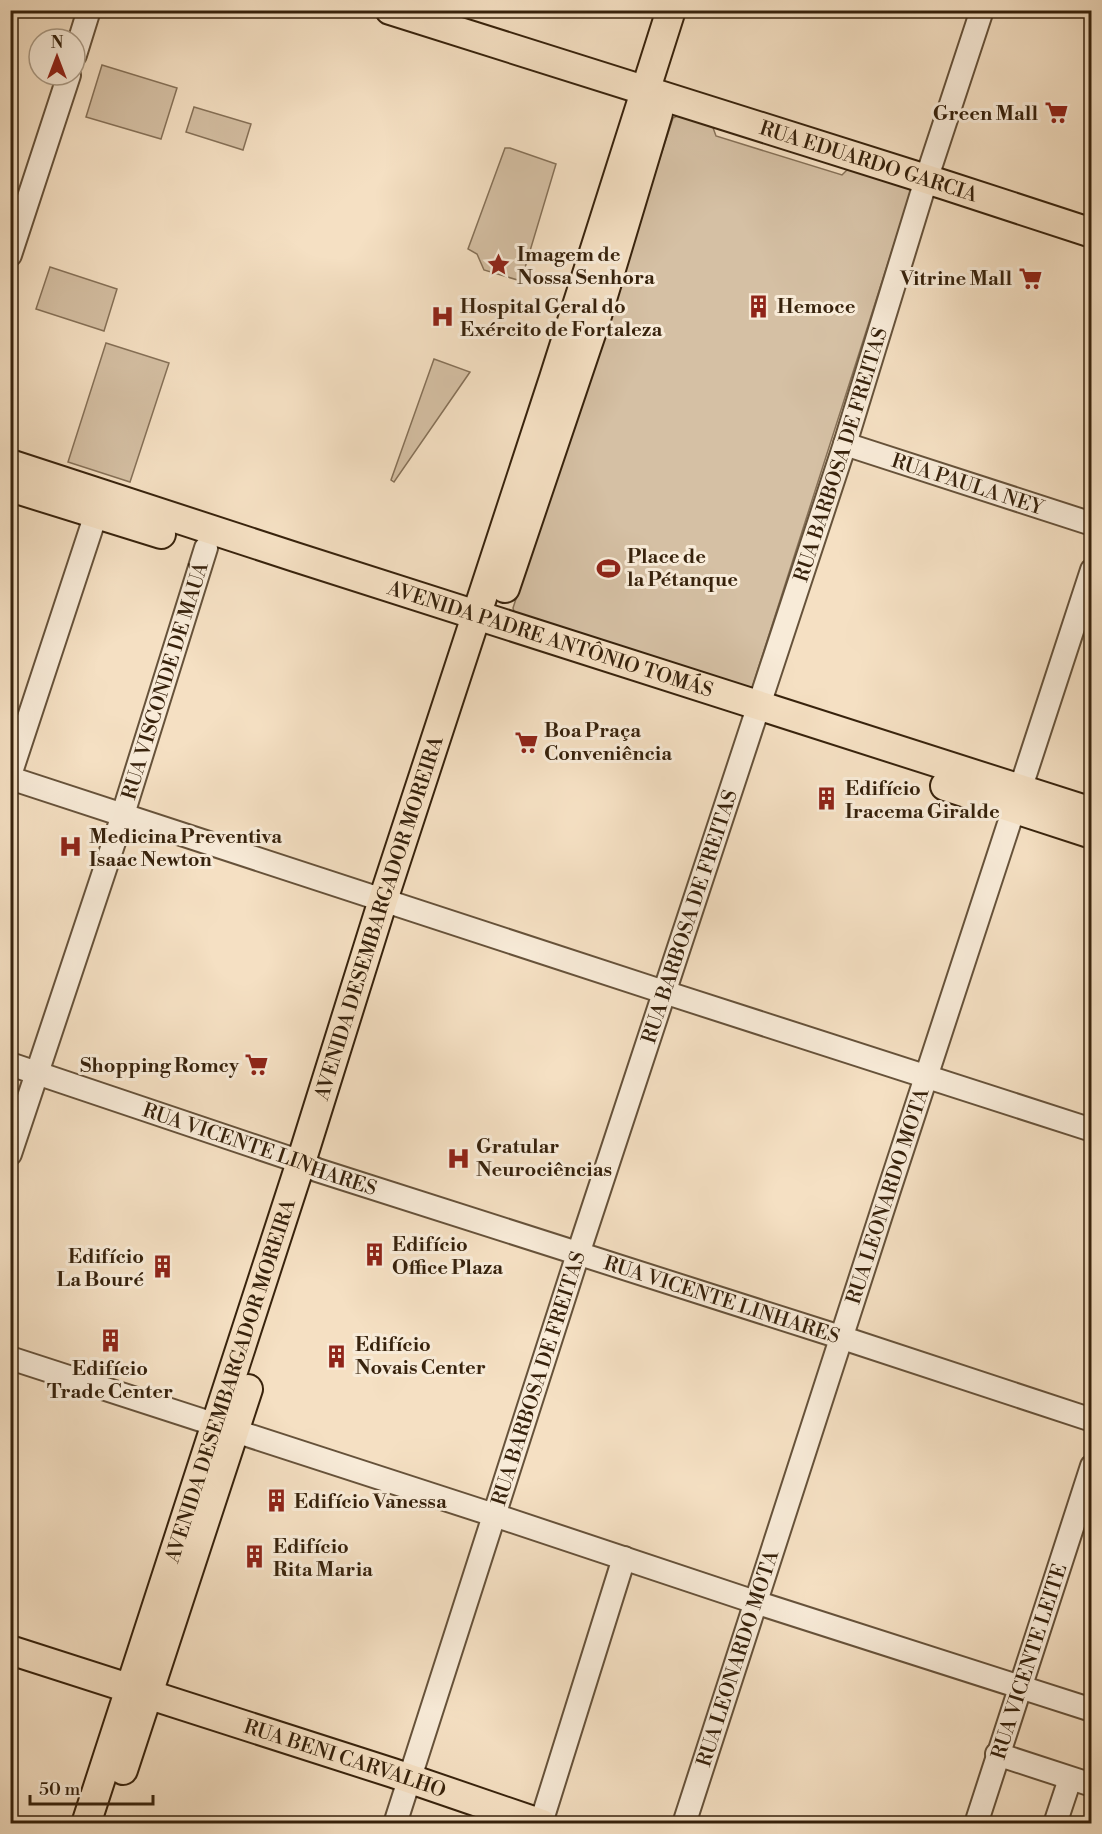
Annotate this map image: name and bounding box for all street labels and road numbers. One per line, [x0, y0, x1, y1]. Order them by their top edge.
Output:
street label: RUA EDUARDO GARCIA [756, 116, 982, 209]
street label: RUA BARBOSA DE FREITAS [789, 325, 894, 585]
street label: RUA PAULA NEY [888, 449, 1047, 522]
street label: RUA VISCONDE DE MAUÁ [117, 558, 215, 803]
street label: AVENIDA PADRE ANTÔNIO TOMÁS [383, 576, 716, 704]
street label: AVENIDA DESEMBARGADOR MOREIRA [310, 732, 450, 1104]
street label: RUA BARBOSA DE FREITAS [637, 787, 744, 1047]
street label: RUA LEONARDO MOTA [842, 1084, 936, 1308]
street label: RUA VICENTE LINHARES [139, 1099, 380, 1202]
street label: AVENIDA DESEMBARGADOR MOREIRA [160, 1195, 302, 1567]
street label: RUA BARBOSA DE FREITAS [487, 1249, 592, 1509]
street label: RUA VICENTE LINHARES [600, 1251, 843, 1350]
street label: RUA LEONARDO MOTA [692, 1546, 786, 1770]
street label: RUA VICENTE LEITE [987, 1561, 1074, 1763]
street label: RUA BENI CARVALHO [240, 1715, 449, 1804]

